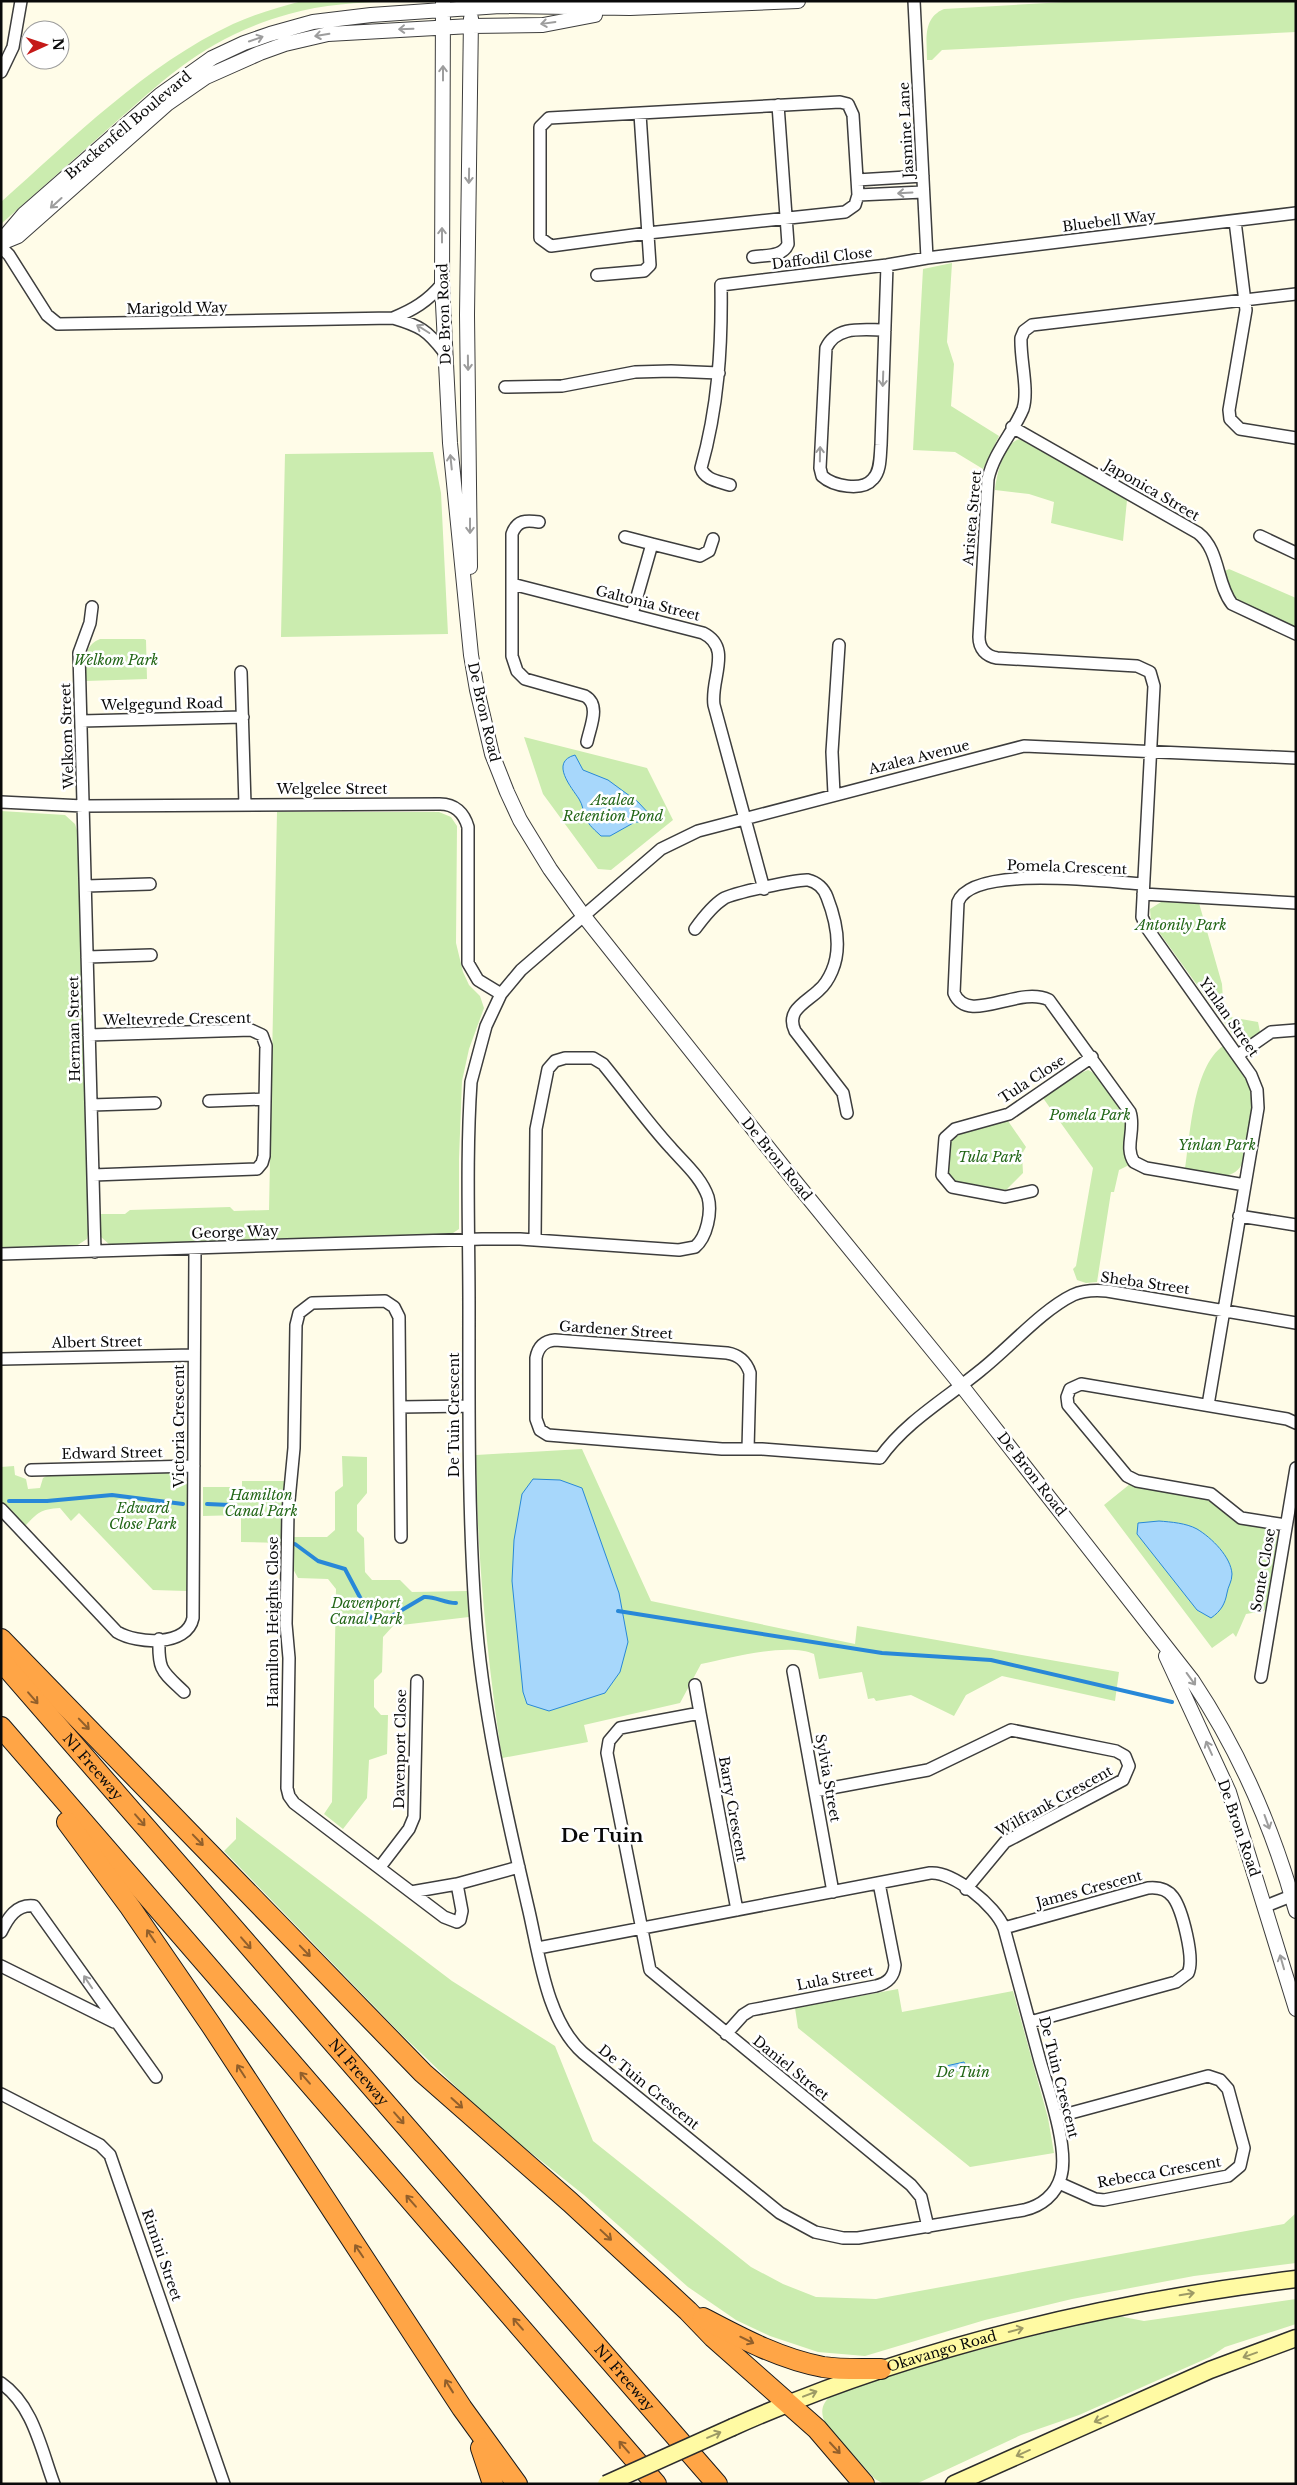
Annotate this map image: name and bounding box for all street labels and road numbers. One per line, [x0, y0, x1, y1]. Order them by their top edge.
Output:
street label: Brackenfell Boulevard [61, 67, 195, 183]
street label: Jasmine Lane [894, 81, 918, 181]
street label: Bluebell Way [1061, 206, 1157, 236]
street label: Daffodil Close [771, 243, 873, 273]
street label: De Bron Road [433, 262, 455, 365]
street label: Marigold Way [126, 298, 228, 318]
street label: Japonica Street [1099, 454, 1203, 525]
street label: Aristea Street [959, 469, 985, 567]
street label: Galtonia Street [594, 581, 703, 625]
street label: De Bron Road [464, 660, 504, 764]
street label: Welkom Street [56, 682, 78, 790]
street label: Welgegund Road [100, 694, 224, 714]
street label: Azalea Avenue [866, 736, 971, 778]
street label: Welgelee Street [275, 780, 388, 798]
street label: Pomela Crescent [1007, 856, 1128, 878]
street label: Yinlan Street [1194, 973, 1263, 1061]
street label: Herman Street [64, 975, 84, 1082]
street label: Weltevrede Crescent [102, 1009, 252, 1029]
street label: Tula Close [996, 1051, 1068, 1107]
street label: De Bron Road [738, 1114, 816, 1205]
street label: George Way [191, 1221, 279, 1243]
street label: Sheba Street [1099, 1268, 1191, 1298]
street label: Gardener Street [558, 1317, 674, 1343]
street label: Albert Street [51, 1332, 143, 1352]
street label: De Tuin Crescent [445, 1352, 463, 1477]
street label: Victoria Crescent [170, 1364, 188, 1489]
street label: De Bron Road [994, 1428, 1071, 1520]
street label: Edward Street [61, 1443, 163, 1463]
street label: Sonte Close [1247, 1527, 1279, 1613]
street label: Hamilton Heights Close [264, 1536, 282, 1708]
street label: Davenport Close [390, 1689, 410, 1809]
street label: N1 Freeway [59, 1729, 127, 1804]
street label: Sylvia Street [811, 1733, 845, 1824]
street label: Barry Crescent [715, 1755, 751, 1864]
street label: Wilfrank Crescent [992, 1761, 1116, 1841]
street label: De Bron Road [1214, 1777, 1264, 1880]
street label: James Crescent [1032, 1866, 1145, 1912]
street label: Lula Street [795, 1962, 876, 1994]
street label: De Tuin Crescent [1035, 2014, 1083, 2140]
street label: Daniel Street [749, 2032, 833, 2105]
street label: N1 Freeway [325, 2035, 393, 2109]
street label: De Tuin Crescent [595, 2041, 704, 2134]
street label: Rebecca Crescent [1096, 2152, 1223, 2192]
street label: Rimini Street [138, 2207, 186, 2304]
street label: Okavango Road [884, 2326, 999, 2376]
street label: N1 Freeway [591, 2341, 659, 2415]

